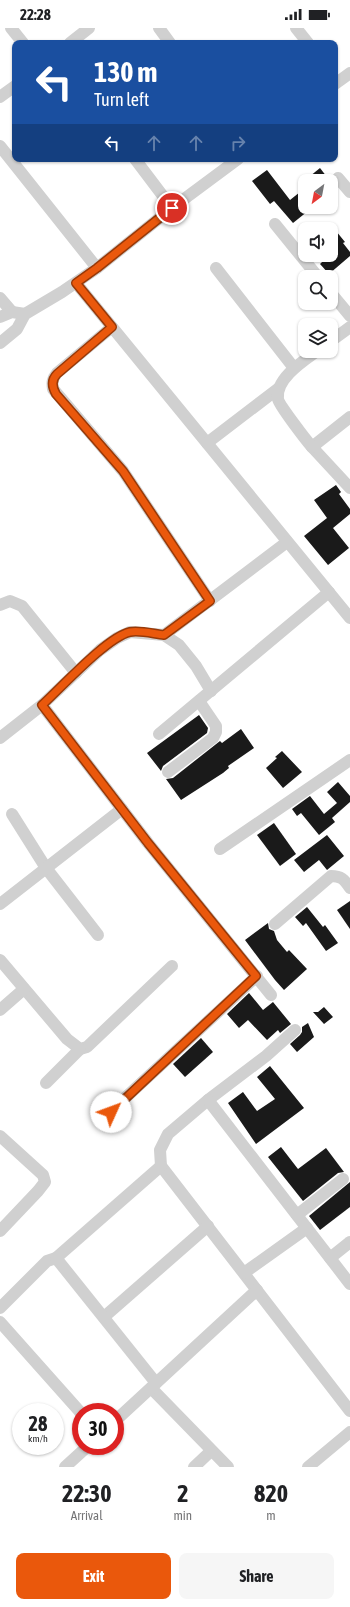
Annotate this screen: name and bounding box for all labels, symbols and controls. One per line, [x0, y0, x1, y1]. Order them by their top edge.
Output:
text: 22:28 [20, 6, 51, 23]
icon: left [28, 56, 80, 108]
text: 130 m [94, 56, 157, 88]
text: Turn left [94, 89, 149, 110]
icon: left [101, 132, 123, 154]
icon: ahead [143, 132, 165, 154]
icon: ahead [185, 132, 207, 154]
icon: right [227, 132, 249, 154]
north arrow [298, 174, 338, 214]
map controls [298, 174, 338, 358]
pin [155, 191, 189, 225]
icon: arrive [161, 197, 183, 219]
button: sound [298, 222, 338, 262]
button: search [298, 270, 338, 310]
button: layers [298, 318, 338, 358]
position arrow [90, 1091, 132, 1133]
speed limit sign: 30 [72, 1403, 124, 1455]
text: 28 [29, 1412, 47, 1435]
text: km/h [28, 1433, 48, 1444]
text: 22:30 [62, 1480, 111, 1507]
text: 2 [177, 1480, 188, 1507]
text: 820 [254, 1480, 288, 1507]
text: Arrival [71, 1508, 103, 1523]
text: min [173, 1508, 192, 1523]
text: m [266, 1508, 276, 1523]
button: Exit [16, 1553, 171, 1599]
button: Share [179, 1553, 334, 1599]

